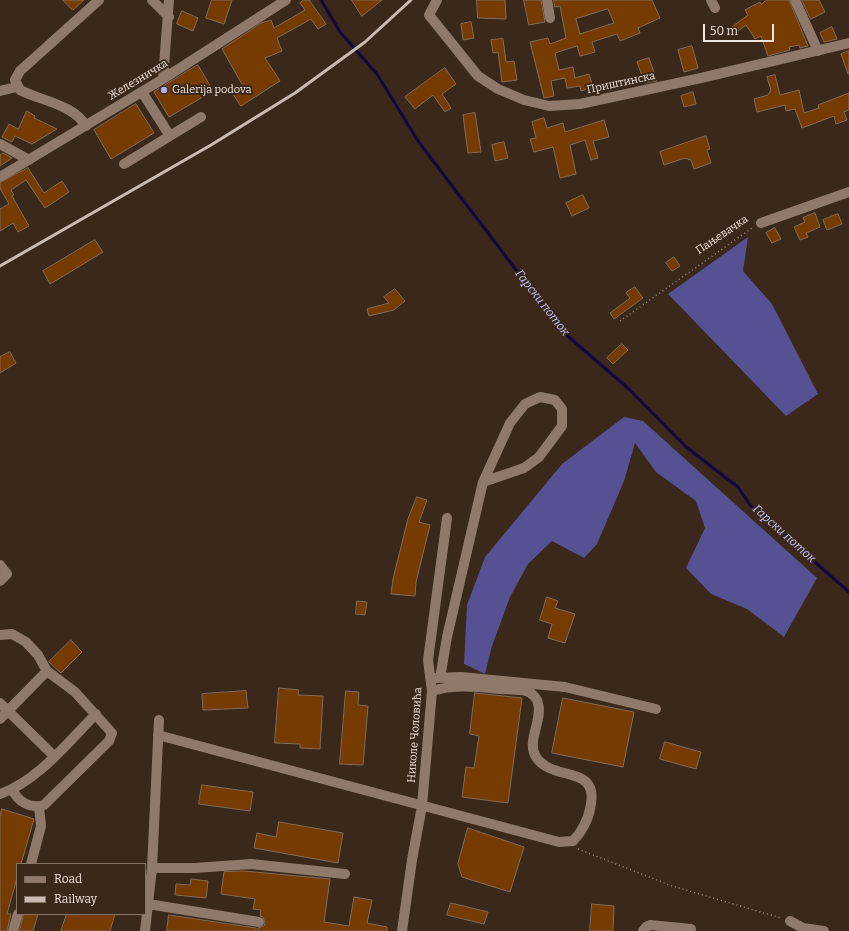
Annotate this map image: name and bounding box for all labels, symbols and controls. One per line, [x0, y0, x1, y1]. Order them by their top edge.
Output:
scale bar [705, 16, 776, 42]
text: 50 m [710, 24, 738, 38]
street label: Железничка [106, 57, 170, 103]
street label: Приштинска [586, 69, 656, 97]
place label: Galerija podova [172, 83, 252, 97]
marker: Galerija podova [159, 85, 169, 95]
street label: Пањевачка [693, 213, 751, 257]
water label: Гарски поток [512, 267, 572, 339]
water label: Гарски поток [749, 502, 819, 566]
street label: Николе Чоловића [405, 687, 425, 783]
legend [16, 863, 146, 915]
text: Road [54, 872, 82, 886]
text: Railway [54, 892, 97, 906]

